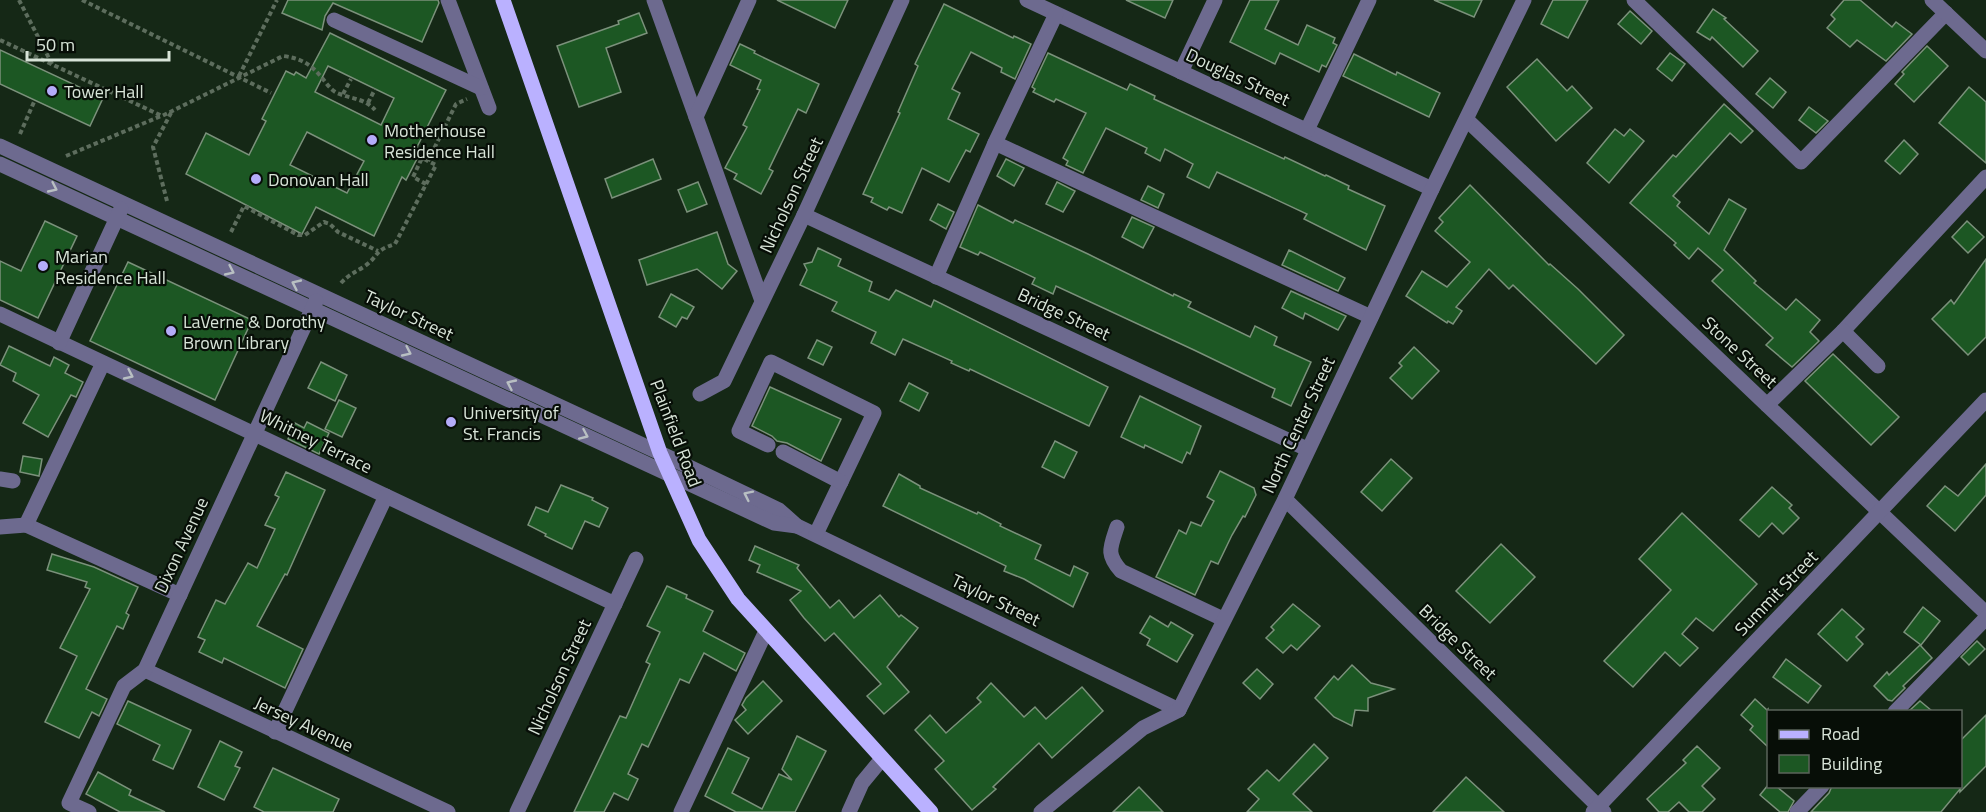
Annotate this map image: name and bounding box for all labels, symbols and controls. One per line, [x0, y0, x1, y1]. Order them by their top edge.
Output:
scale bar [27, 24, 170, 62]
text: 50 m [36, 31, 75, 58]
street label: Douglas Street [1182, 41, 1295, 113]
place label: Tower Hall [64, 78, 144, 105]
marker: Tower Hall [45, 84, 59, 98]
place label: Motherhouse Residence Hall [384, 117, 495, 165]
street label: Nicholson Street [752, 132, 830, 257]
marker: Motherhouse Residence Hall [365, 133, 379, 147]
place label: Donovan Hall [268, 166, 369, 193]
marker: Donovan Hall [249, 172, 263, 186]
one-way arrow [47, 181, 58, 193]
place label: Marian Residence Hall [55, 243, 166, 291]
marker: Marian Residence Hall [36, 259, 50, 273]
one-way arrow [224, 263, 235, 275]
one-way arrow [292, 280, 303, 292]
street label: Bridge Street [1013, 281, 1115, 348]
street label: Taylor Street [360, 283, 459, 348]
place label: LaVerne & Dorothy Brown Library [183, 308, 326, 356]
street label: Stone Street [1696, 310, 1784, 395]
marker: LaVerne & Dorothy Brown Library [164, 324, 178, 338]
one-way arrow [401, 345, 412, 357]
street label: North Center Street [1254, 352, 1342, 498]
one-way arrow [122, 368, 133, 380]
street label: Plainfield Road [643, 375, 709, 491]
one-way arrow [507, 380, 518, 392]
place label: University of St. Francis [463, 399, 559, 447]
street label: Whitney Terrace [255, 402, 377, 480]
marker: University of St. Francis [444, 415, 458, 429]
one-way arrow [577, 428, 588, 440]
one-way arrow [743, 490, 754, 502]
street label: Dixon Avenue [147, 493, 215, 597]
street label: Summit Street [1728, 544, 1824, 642]
street label: Taylor Street [947, 567, 1046, 633]
street label: Bridge Street [1413, 598, 1504, 687]
street label: Nicholson Street [520, 614, 598, 739]
street label: Jersey Avenue [250, 689, 358, 759]
legend [1767, 710, 1962, 788]
text: Road [1821, 720, 1860, 747]
text: Building [1821, 750, 1882, 777]

